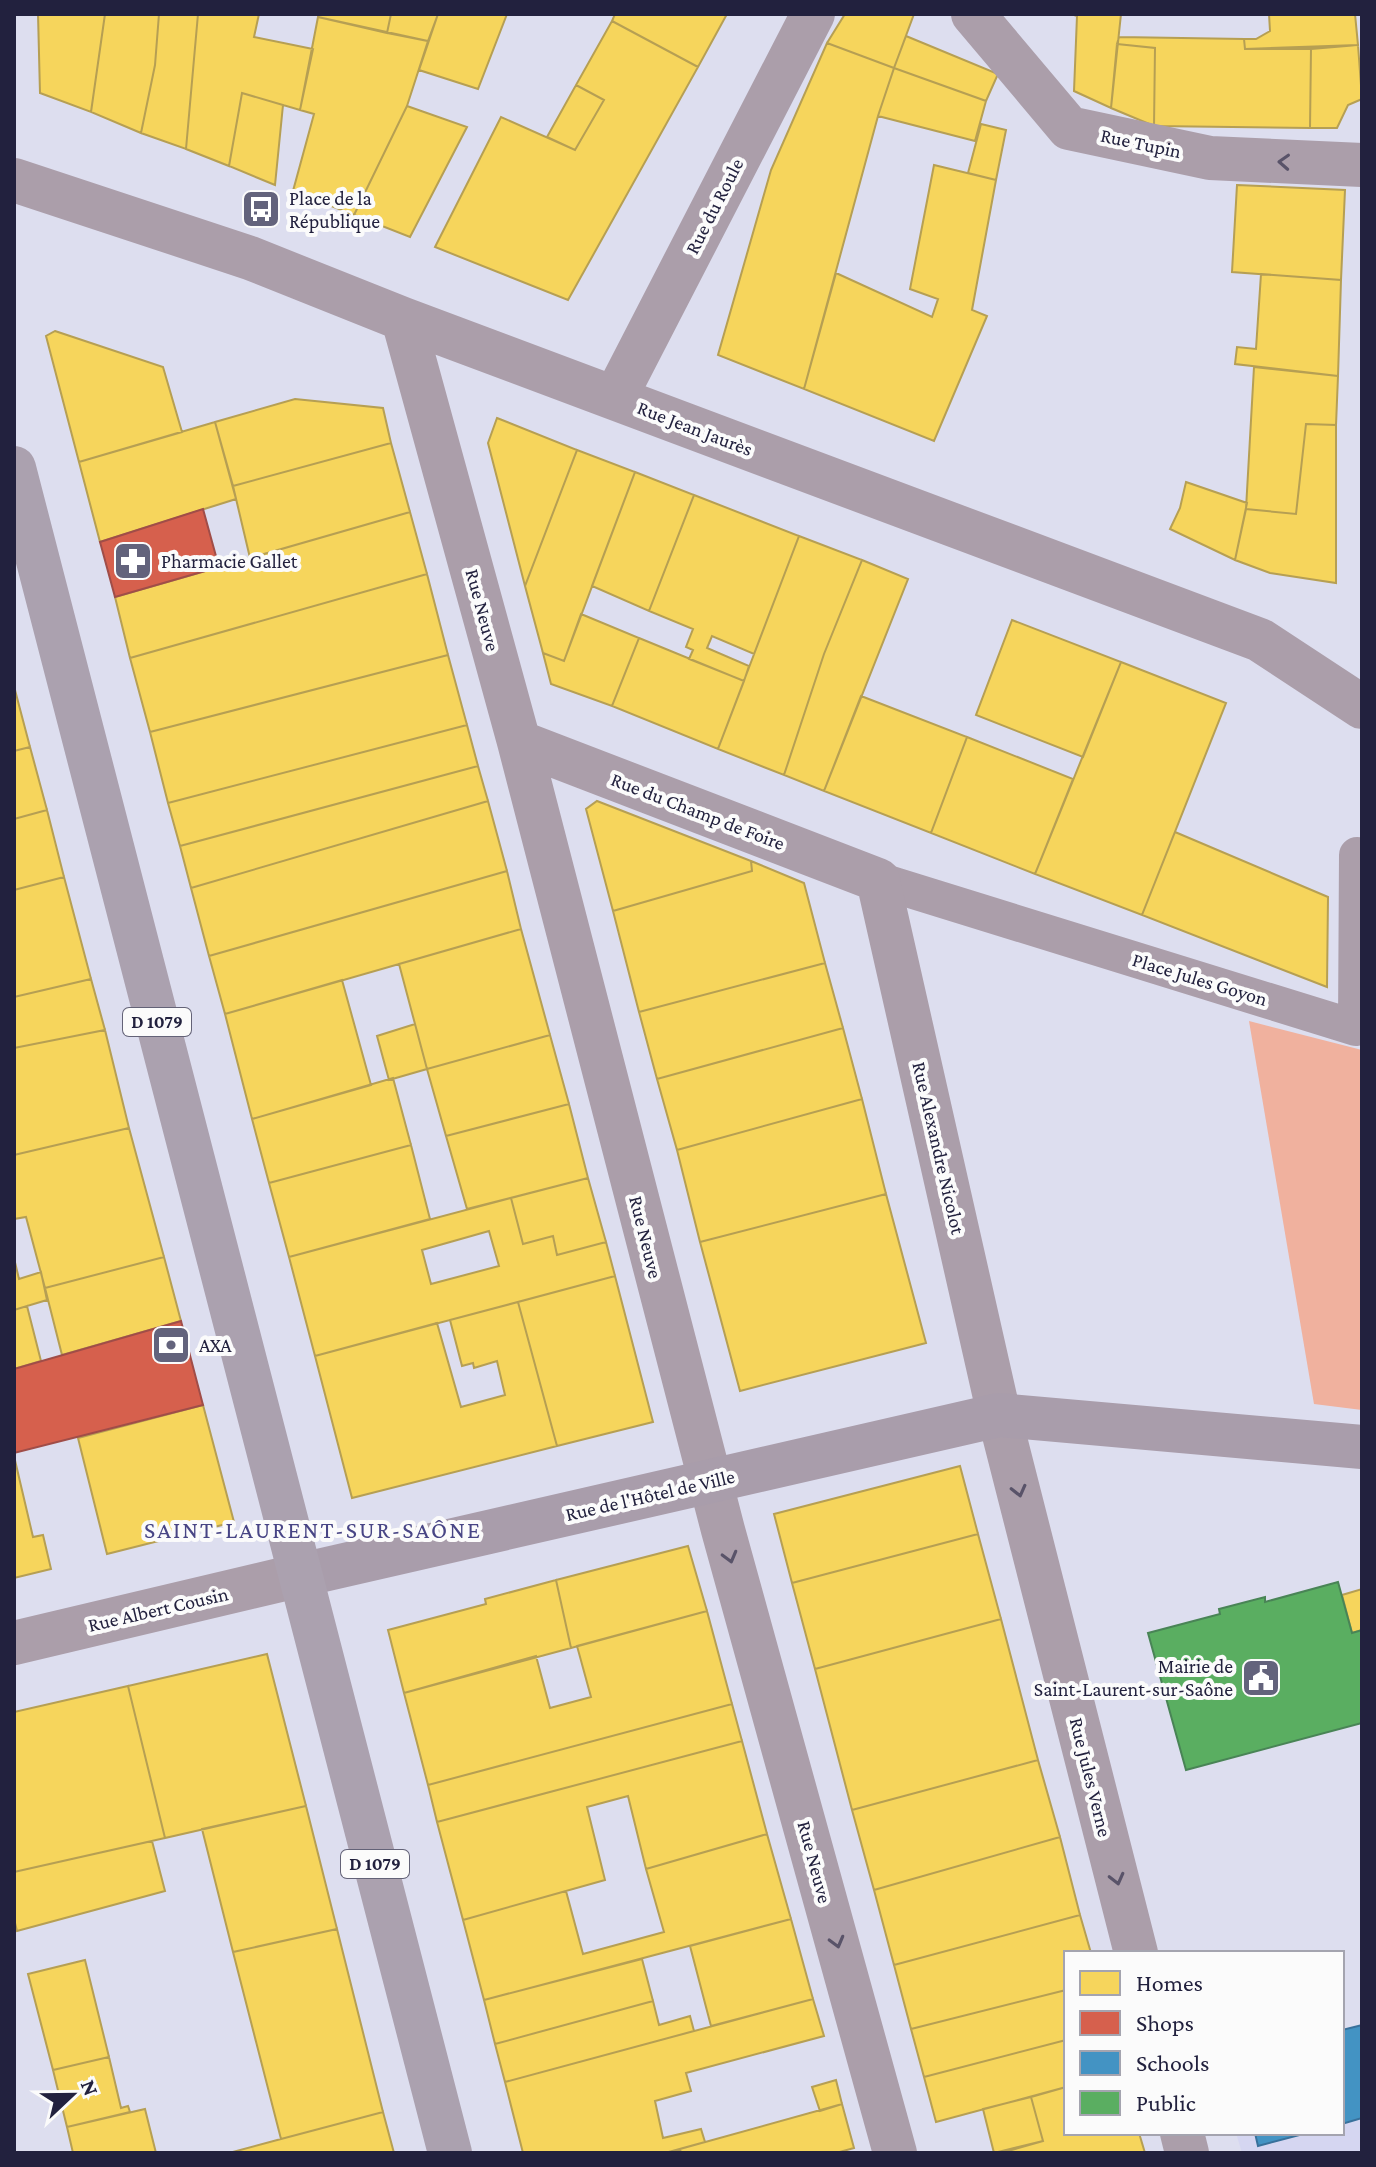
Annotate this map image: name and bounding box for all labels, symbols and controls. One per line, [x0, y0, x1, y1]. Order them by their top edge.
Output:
street label: Rue Tupin [1098, 124, 1184, 163]
one-way arrow [1277, 153, 1290, 170]
street label: Rue du Roule [681, 154, 748, 257]
place label: Place de la République [289, 187, 380, 233]
bus stop icon: Place de la République [240, 188, 282, 230]
street label: Rue Jean Jaurès [634, 396, 756, 461]
pharmacy icon: Pharmacie Gallet [112, 540, 154, 582]
place label: Pharmacie Gallet [161, 550, 298, 572]
street label: Rue Neuve [461, 566, 505, 654]
street label: Rue du Champ de Foire [608, 768, 788, 855]
street label: Place Jules Goyon [1130, 948, 1270, 1011]
road number: D 1079 [123, 1008, 191, 1036]
street label: Rue Alexandre Nicolot [908, 1060, 970, 1237]
street label: Rue Neuve [625, 1193, 667, 1281]
bank icon: AXA [150, 1324, 192, 1366]
place label: AXA [199, 1334, 232, 1356]
street label: Rue de l'Hôtel de Ville [563, 1465, 737, 1525]
one-way arrow [1009, 1483, 1026, 1497]
district label: SAINT-LAURENT-SUR-SAÔNE [144, 1516, 482, 1543]
one-way arrow [721, 1549, 738, 1563]
street label: Rue Albert Cousin [86, 1582, 230, 1636]
place label: Mairie de Saint-Laurent-sur-Saône [1034, 1655, 1233, 1700]
public building icon: Mairie de Saint-Laurent-sur-Saône [1240, 1657, 1282, 1699]
street label: Rue Jules Verne [1065, 1715, 1117, 1839]
street label: Rue Neuve [793, 1818, 837, 1906]
road number: D 1079 [341, 1850, 409, 1878]
one-way arrow [1108, 1871, 1125, 1885]
one-way arrow [828, 1935, 844, 1949]
legend [1064, 1951, 1344, 2135]
text: Homes [1136, 1969, 1203, 1996]
text: Shops [1136, 2009, 1194, 2036]
text: Schools [1136, 2049, 1210, 2076]
north arrow [32, 2055, 112, 2135]
text: N [76, 2076, 104, 2099]
text: Public [1136, 2089, 1196, 2116]

